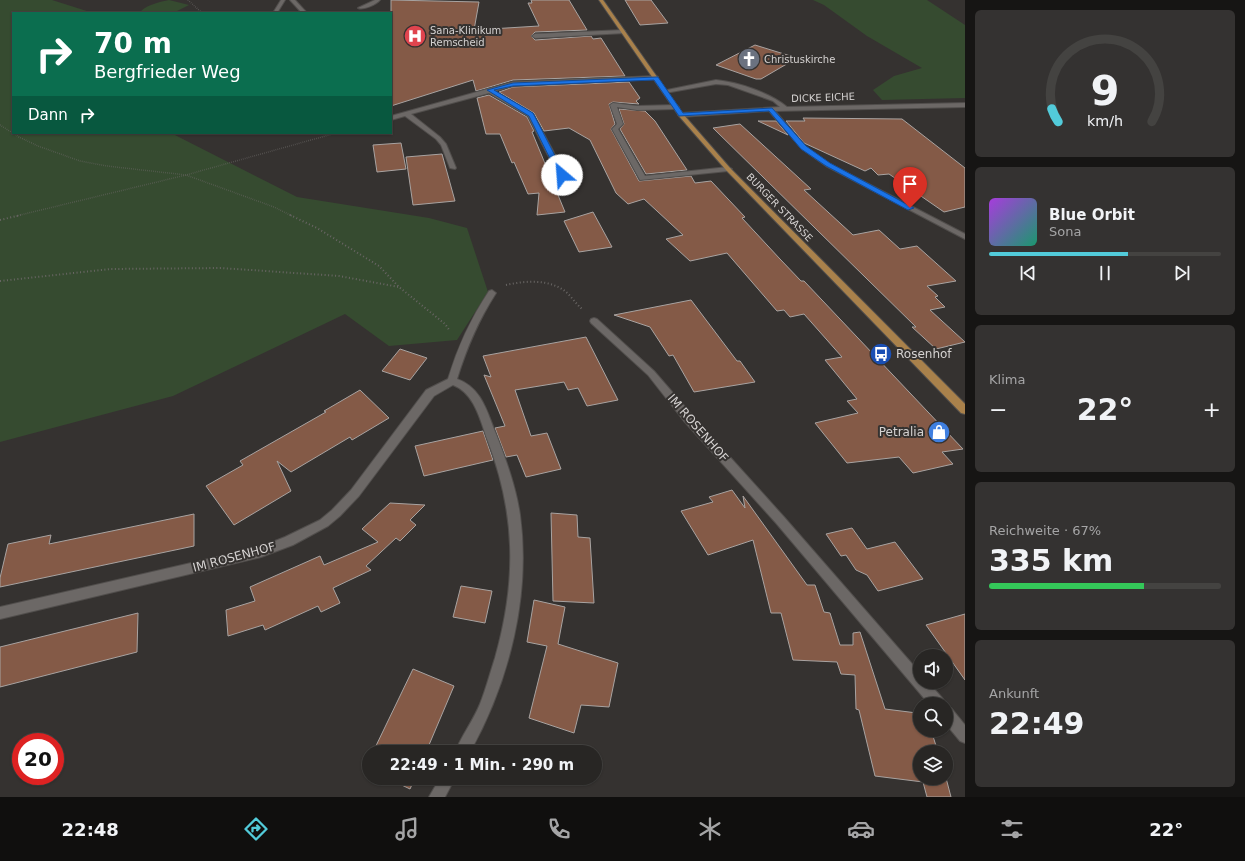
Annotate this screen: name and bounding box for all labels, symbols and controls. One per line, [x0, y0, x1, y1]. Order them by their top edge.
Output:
hospital icon: Sana-Klinikum Remscheid [402, 23, 428, 49]
place label: Sana-Klinikum Remscheid [430, 25, 501, 48]
text: 70 m [94, 27, 172, 60]
icon: right [28, 28, 80, 80]
church icon: Christuskirche [736, 46, 762, 72]
place label: Christuskirche [764, 54, 835, 65]
text: Bergfrieder Weg [94, 61, 241, 82]
text: 9 [1091, 66, 1119, 115]
street label: DICKE EICHE [791, 91, 855, 104]
icon: right [76, 104, 98, 126]
text: Dann [28, 106, 68, 124]
text: km/h [1087, 112, 1123, 128]
position arrow [541, 154, 583, 196]
pin [893, 167, 927, 208]
street label: BURGER STRASSE [744, 171, 815, 244]
icon: arrive [899, 173, 921, 195]
text: Blue Orbit [1049, 206, 1135, 224]
text: Sona [1049, 224, 1081, 239]
icon: previous [1017, 262, 1039, 284]
icon: pause [1094, 262, 1116, 284]
icon: next [1171, 262, 1193, 284]
bus stop icon: Rosenhof [868, 341, 894, 367]
place label: Rosenhof [896, 347, 952, 361]
text: Klima [989, 372, 1025, 387]
street label: IM ROSENHOF [665, 391, 731, 465]
text: 22° [1077, 392, 1133, 427]
text: − [989, 397, 1007, 422]
text: + [1203, 397, 1221, 422]
shop icon: Petralia [926, 419, 952, 445]
place label: Petralia [879, 425, 924, 439]
text: Reichweite · 67% [989, 523, 1101, 538]
street label: IM ROSENHOF [191, 539, 277, 575]
text: 335 km [989, 543, 1113, 578]
map controls [913, 649, 953, 785]
button: sound [913, 649, 953, 689]
text: Ankunft [989, 686, 1039, 701]
button: search [913, 697, 953, 737]
text: 22:49 [989, 706, 1085, 741]
speed limit sign: 20 [12, 733, 64, 785]
button: layers [913, 745, 953, 785]
text: 22:49 · 1 Min. · 290 m [390, 756, 574, 774]
icon: directions [242, 815, 270, 843]
icon: music [393, 815, 421, 843]
icon: phone [545, 815, 573, 843]
icon: climate [696, 815, 724, 843]
icon: car [847, 815, 875, 843]
icon: filters [998, 815, 1026, 843]
text: 22:48 [62, 819, 119, 840]
text: 22° [1149, 819, 1183, 840]

